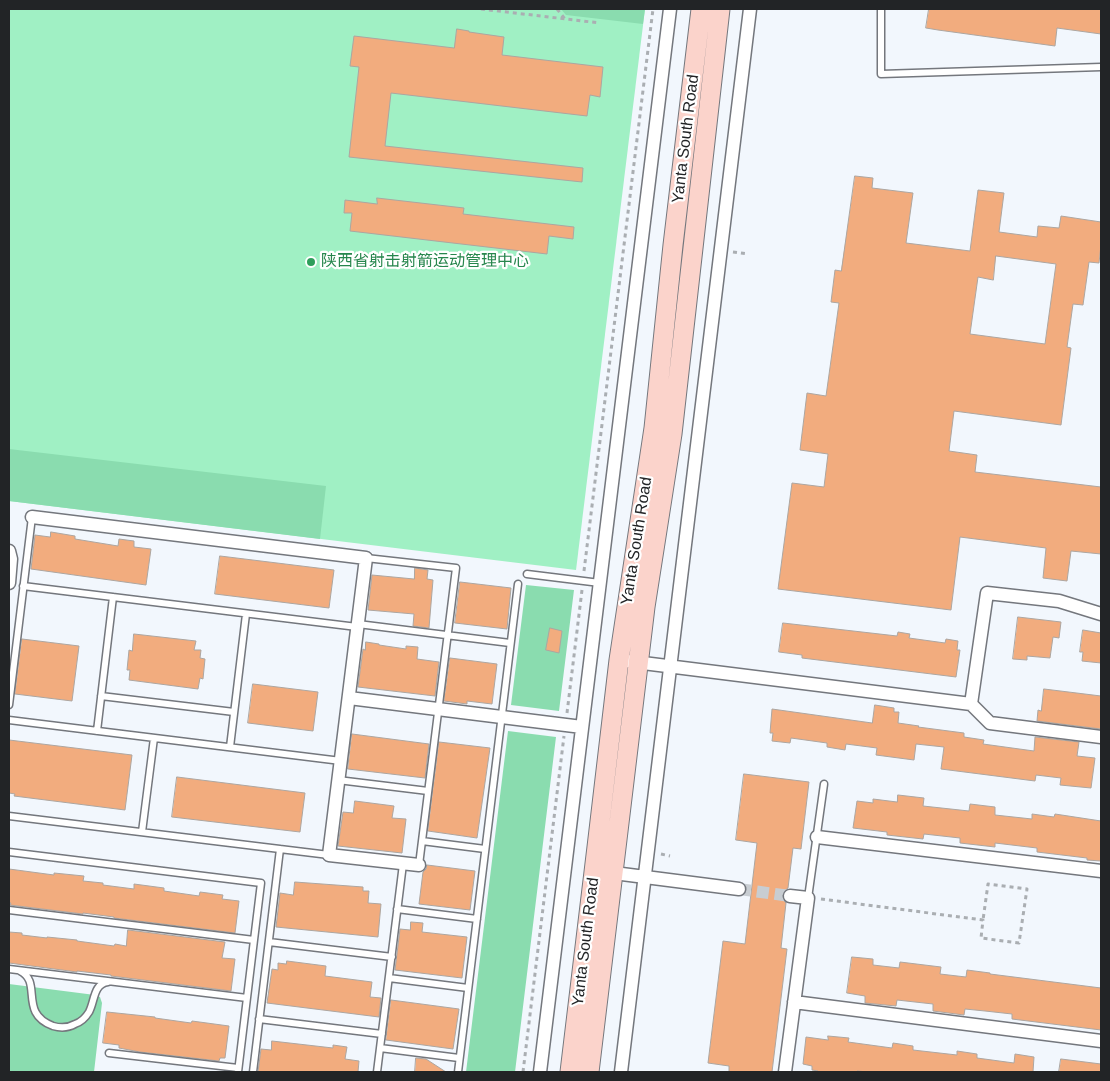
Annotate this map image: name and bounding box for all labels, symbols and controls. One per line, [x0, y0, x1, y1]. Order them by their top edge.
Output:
street label: Yanta South Road [669, 74, 703, 204]
place label: 陕西省射击射箭运动管理中心 [321, 252, 529, 272]
marker: 陕西省射击射箭运动管理中心 [305, 256, 317, 268]
street label: Yanta South Road [617, 476, 657, 606]
street label: Yanta South Road [569, 877, 603, 1007]

